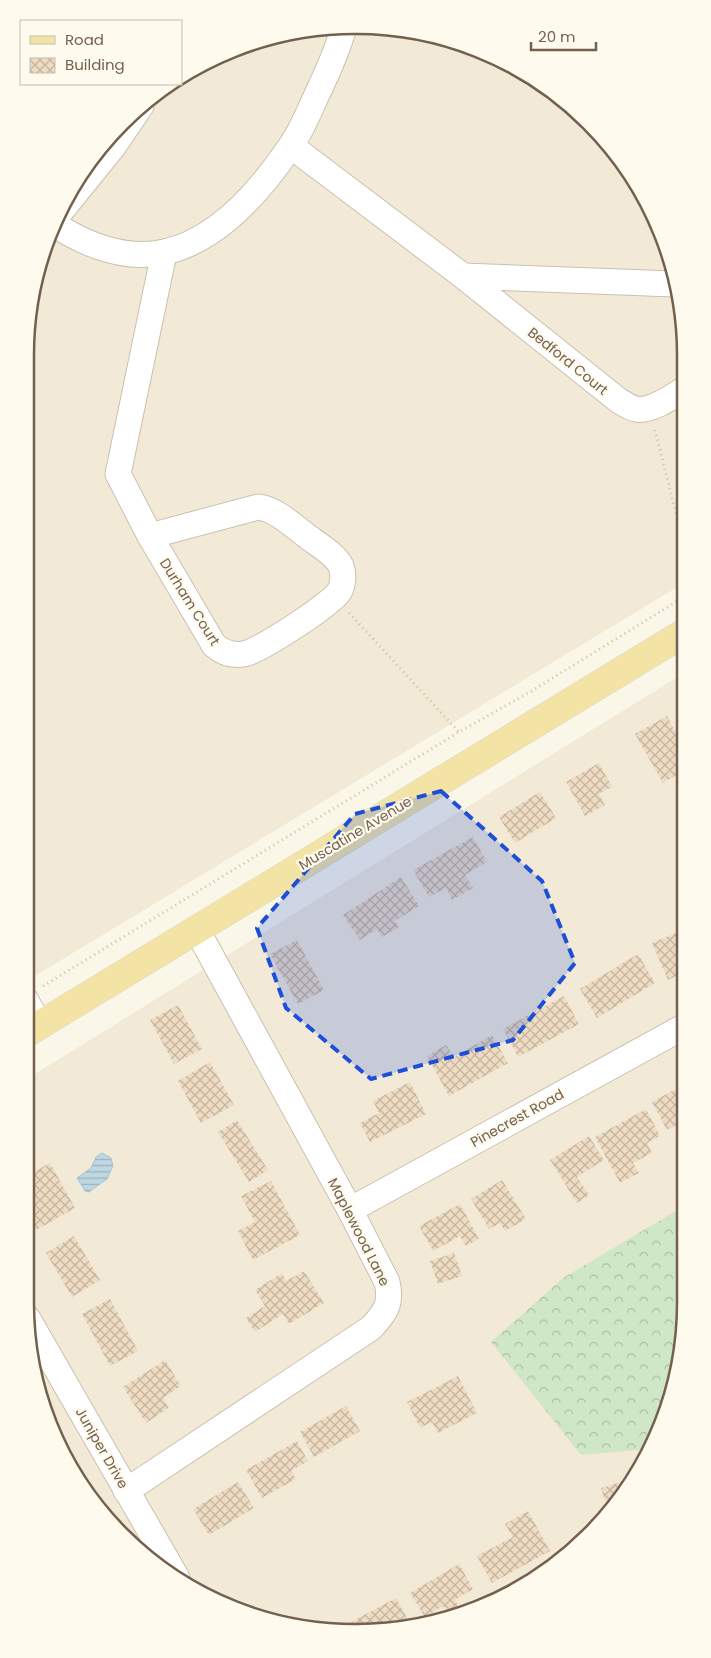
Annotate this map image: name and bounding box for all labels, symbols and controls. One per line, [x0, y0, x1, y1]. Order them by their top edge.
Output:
legend [20, 20, 182, 85]
scale bar [531, 20, 596, 52]
text: 20 m [538, 26, 576, 47]
text: Road [65, 29, 104, 50]
text: Building [65, 54, 125, 75]
street label: Bedford Court [524, 322, 612, 400]
street label: Durham Court [155, 554, 225, 650]
street label: Muscatine Avenue [295, 791, 416, 875]
street label: Pinecrest Road [467, 1084, 567, 1152]
street label: Maplewood Lane [323, 1175, 395, 1290]
street label: Juniper Drive [71, 1404, 134, 1493]

